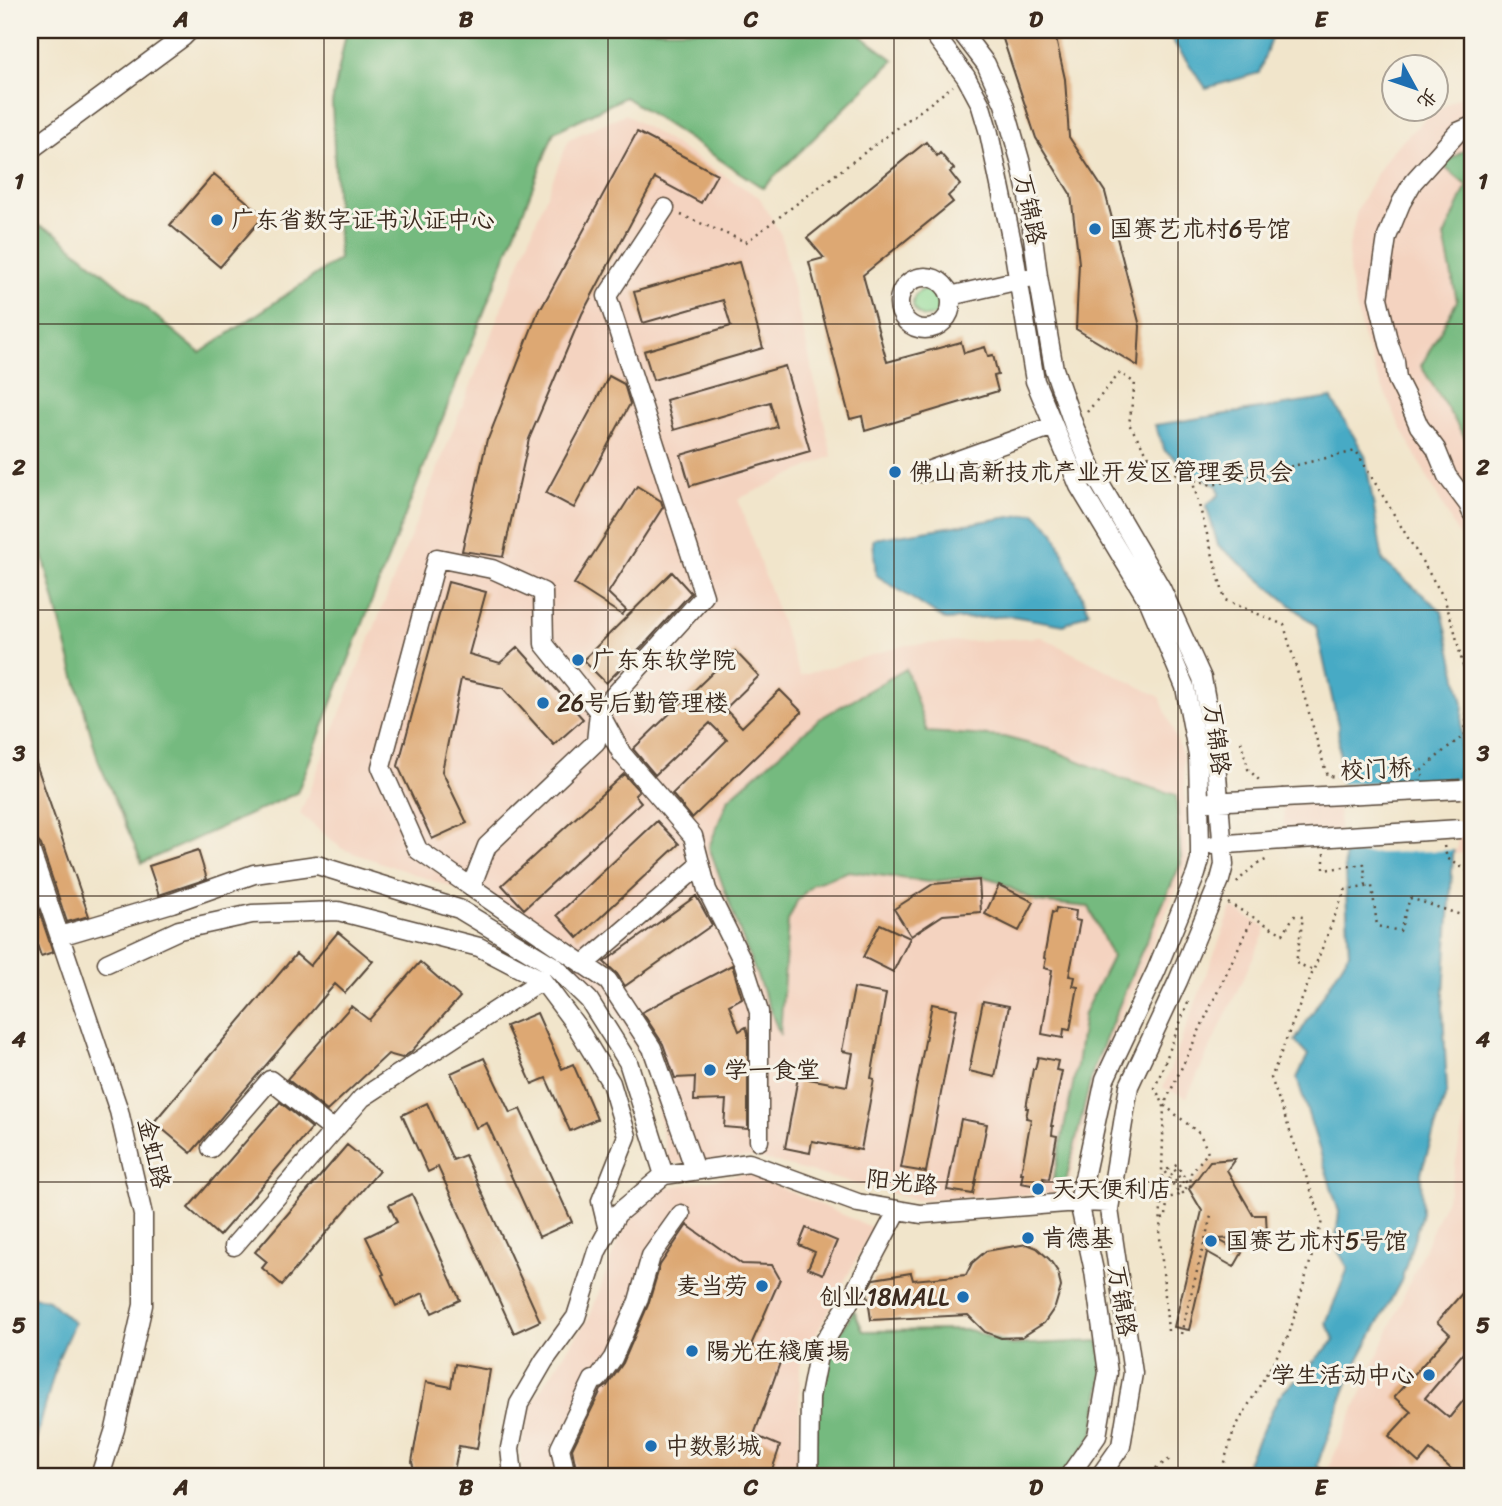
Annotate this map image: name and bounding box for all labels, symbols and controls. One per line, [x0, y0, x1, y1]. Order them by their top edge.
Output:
text: A [172, 0, 189, 40]
text: B [459, 0, 474, 40]
text: C [743, 0, 759, 40]
text: D [1029, 0, 1044, 40]
text: E [1315, 0, 1330, 40]
north arrow [1380, 52, 1450, 122]
text: 北 [1409, 81, 1446, 116]
text: 1 [14, 161, 24, 202]
text: 1 [1478, 161, 1488, 202]
street label: 万锦路 [1002, 169, 1058, 249]
place label: 广东省数字证书认证中心 [231, 199, 495, 241]
place label: 国赛艺术村6号馆 [1109, 208, 1291, 250]
marker: 广东省数字证书认证中心 [209, 212, 225, 228]
marker: 国赛艺术村6号馆 [1087, 221, 1103, 237]
text: 2 [11, 447, 26, 488]
text: 2 [1475, 447, 1490, 488]
place label: 佛山高新技术产业开发区管理委员会 [909, 451, 1293, 493]
marker: 佛山高新技术产业开发区管理委员会 [887, 464, 903, 480]
place label: 广东东软学院 [592, 639, 736, 681]
marker: 广东东软学院 [570, 652, 586, 668]
place label: 26号后勤管理楼 [557, 682, 728, 724]
marker: 26号后勤管理楼 [535, 695, 551, 711]
street label: 万锦路 [1192, 701, 1242, 777]
text: 3 [12, 733, 26, 774]
text: 3 [1476, 733, 1490, 774]
street label: 校门桥 [1339, 746, 1413, 792]
text: 4 [11, 1019, 27, 1060]
text: 4 [1475, 1019, 1491, 1060]
place label: 学一食堂 [724, 1049, 820, 1091]
marker: 学一食堂 [702, 1062, 718, 1078]
street label: 金虹路 [125, 1113, 183, 1193]
street label: 阳光路 [864, 1157, 940, 1207]
place label: 天天便利店 [1052, 1168, 1172, 1210]
marker: 天天便利店 [1030, 1181, 1046, 1197]
place label: 肯德基 [1042, 1217, 1114, 1259]
place label: 国赛艺术村5号馆 [1225, 1220, 1408, 1262]
marker: 肯德基 [1020, 1230, 1036, 1246]
marker: 国赛艺术村5号馆 [1203, 1233, 1219, 1249]
street label: 万锦路 [1096, 1262, 1148, 1340]
place label: 麦当劳 [676, 1265, 748, 1307]
place label: 创业18MALL [819, 1276, 949, 1318]
marker: 麦当劳 [754, 1278, 770, 1294]
marker: 创业18MALL [955, 1289, 971, 1305]
text: 5 [12, 1305, 26, 1346]
text: 5 [1476, 1305, 1490, 1346]
place label: 陽光在綫廣場 [706, 1330, 850, 1372]
marker: 陽光在綫廣場 [684, 1343, 700, 1359]
place label: 学生活动中心 [1271, 1354, 1415, 1396]
marker: 学生活动中心 [1421, 1367, 1437, 1383]
place label: 中数影城 [665, 1425, 761, 1467]
marker: 中数影城 [643, 1438, 659, 1454]
text: A [172, 1467, 189, 1506]
text: B [459, 1467, 474, 1506]
text: C [743, 1467, 759, 1506]
text: D [1029, 1467, 1044, 1506]
text: E [1315, 1467, 1330, 1506]

